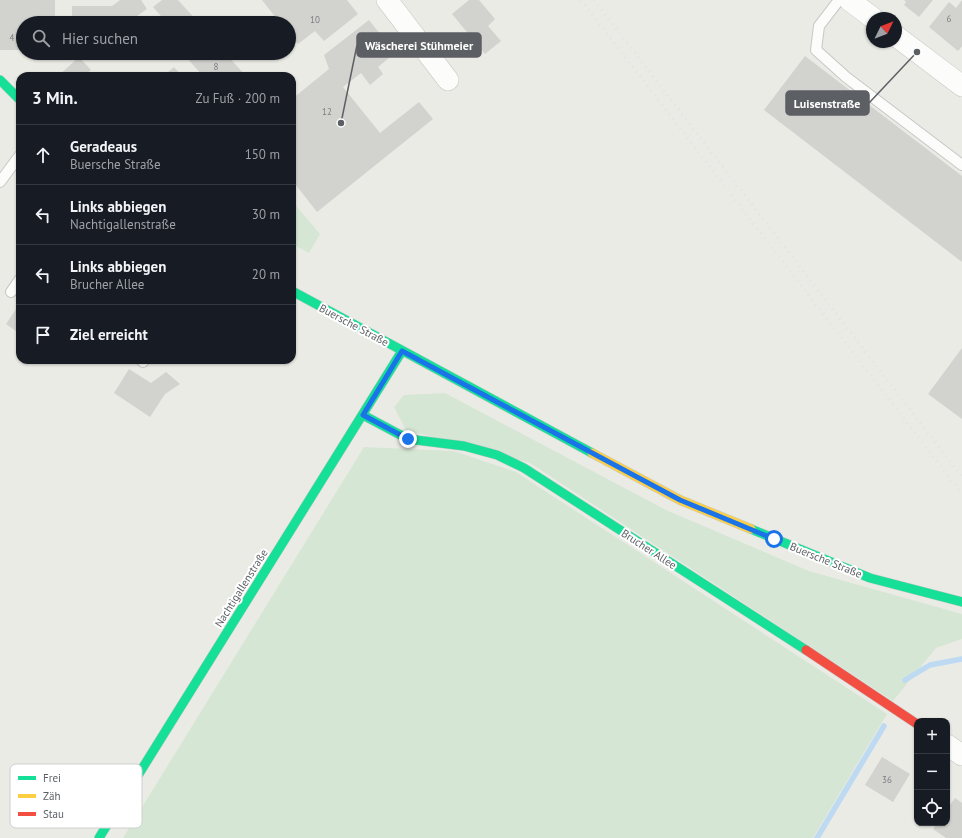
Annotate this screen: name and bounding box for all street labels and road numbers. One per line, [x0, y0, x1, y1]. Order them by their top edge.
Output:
street label: Buersche Straße [317, 301, 391, 349]
street label: Brucher Allee [619, 526, 680, 572]
street label: Buersche Straße [788, 539, 865, 581]
street label: Nachtigallenstraße [211, 546, 271, 630]

